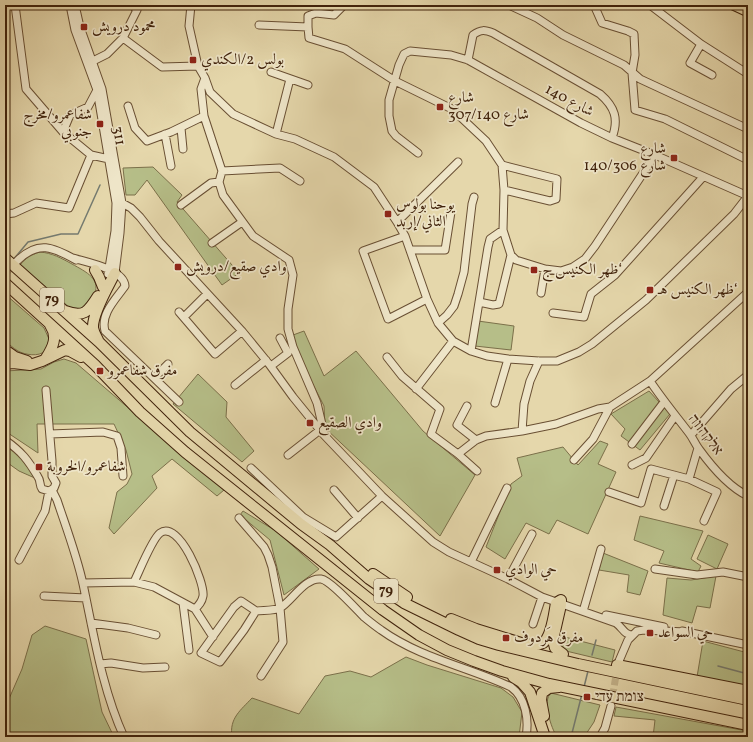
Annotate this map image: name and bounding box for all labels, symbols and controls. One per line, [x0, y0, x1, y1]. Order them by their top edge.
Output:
place label: محمود درويش [92, 17, 156, 38]
marker: محمود درويش [79, 22, 89, 32]
place label: بولس 2/الكندي [201, 50, 284, 71]
marker: بولس 2/الكندي [188, 55, 198, 65]
street label: شارع 140 [540, 79, 597, 123]
place label: شارع 307/شارع 140 [448, 88, 529, 127]
marker: شارع 307/شارع 140 [435, 102, 445, 112]
place label: شفاعمرو/مخرج جنوبي [23, 105, 92, 143]
marker: شفاعمرو/مخرج جنوبي [95, 119, 105, 129]
street label: 311 [106, 125, 130, 147]
place label: شارع 140/شارع 306 [584, 139, 666, 178]
marker: شارع 140/شارع 306 [669, 153, 679, 163]
place label: يوحنا بولوس الثاني/إربد [396, 195, 456, 233]
marker: يوحنا بولوس الثاني/إربد [383, 209, 393, 219]
place label: وادي صقيع/درويش [186, 257, 287, 280]
place label: ظهر الكنيس ج‘ [542, 260, 622, 282]
marker: وادي صقيع/درويش [173, 262, 183, 272]
marker: ظهر الكنيس ج‘ [529, 265, 539, 275]
place label: ظهر الكنيس هـ‘ [657, 280, 738, 301]
marker: ظهر الكنيس هـ‘ [645, 285, 655, 295]
road number: 79 [40, 288, 64, 312]
place label: مفرق شفاعمرو [106, 361, 177, 382]
marker: مفرق شفاعمرو [95, 366, 105, 376]
street label: אלקהווה [683, 410, 728, 460]
place label: وادي الصقيع [318, 413, 382, 436]
marker: وادي الصقيع [305, 418, 315, 428]
place label: شفاعمرو/الخروبة [47, 457, 125, 478]
marker: شفاعمرو/الخروبة [34, 462, 44, 472]
place label: حي الوادي [505, 560, 557, 581]
marker: حي الوادي [492, 565, 502, 575]
road number: 79 [374, 579, 398, 603]
place label: حي السواعد [658, 623, 713, 644]
place label: مفرق هَردوف [514, 626, 583, 649]
marker: حي السواعد [645, 628, 655, 638]
marker: مفرق هَردوف [501, 633, 511, 643]
place label: צומת עדי [595, 687, 644, 708]
marker: צומת עדי [582, 692, 592, 702]

